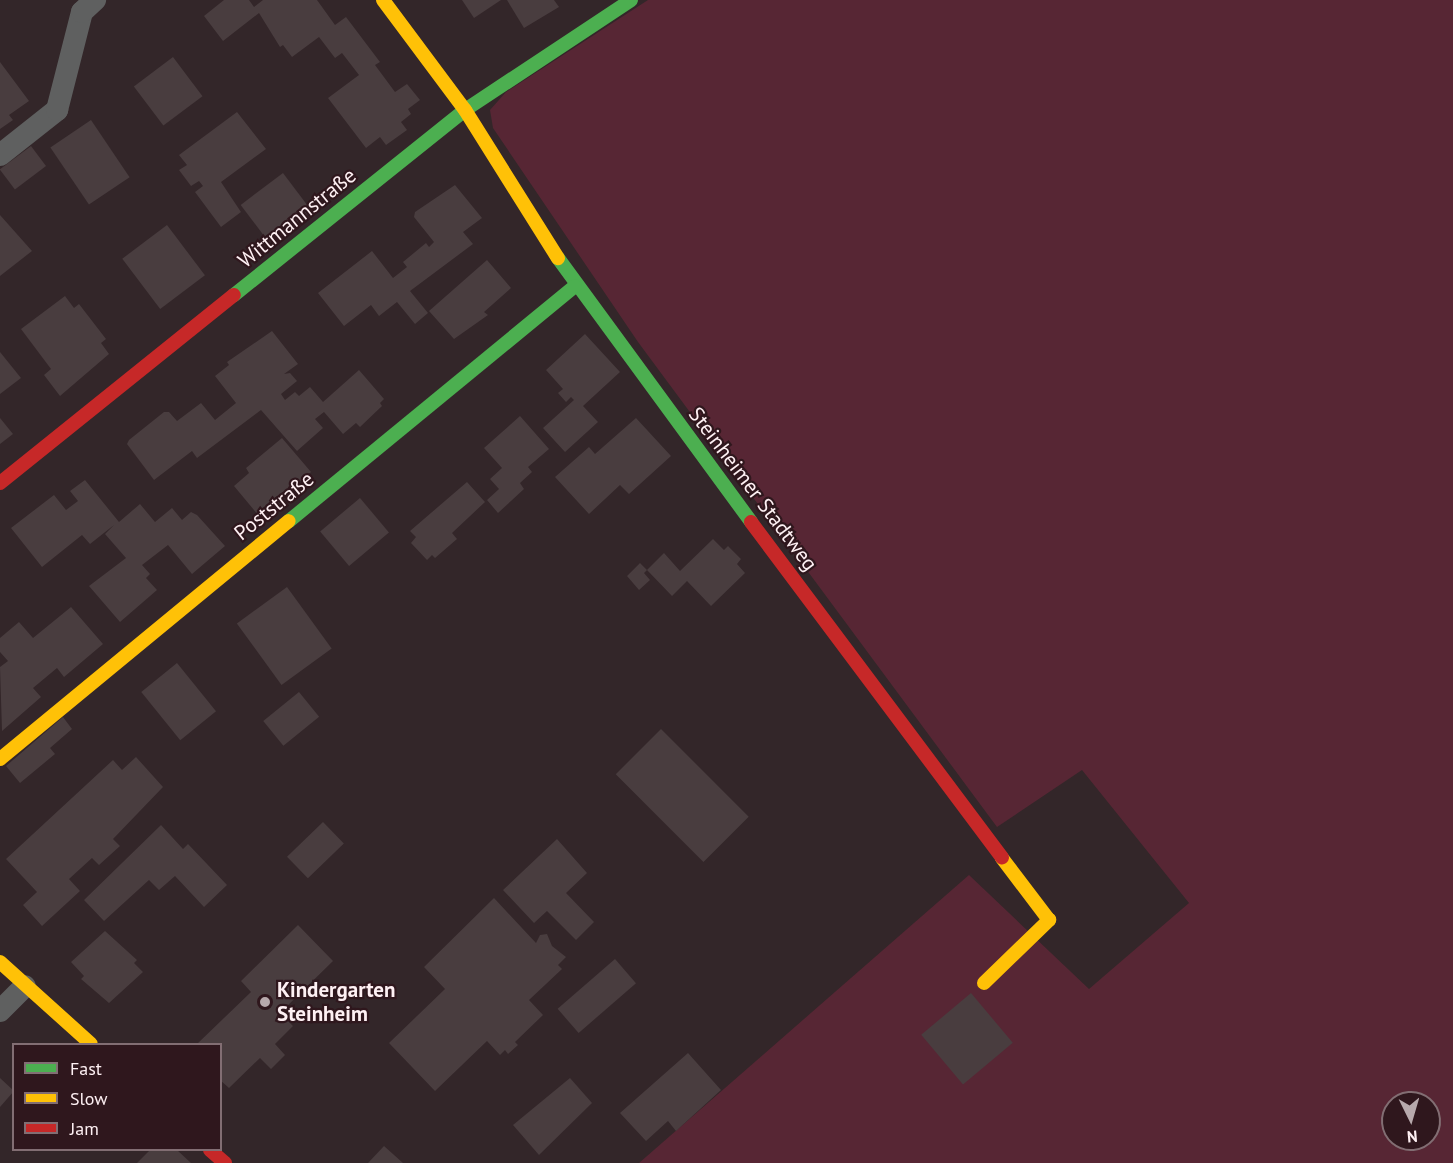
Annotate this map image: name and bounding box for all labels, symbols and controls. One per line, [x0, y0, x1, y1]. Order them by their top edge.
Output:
street label: Wittmannstraße [233, 163, 361, 273]
street label: Steinheimer Stadtweg [683, 402, 823, 576]
street label: Poststraße [229, 466, 319, 546]
place label: Kindergarten Steinheim [277, 977, 395, 1027]
marker: Kindergarten Steinheim [258, 995, 272, 1009]
legend [12, 1043, 222, 1151]
text: Fast [70, 1057, 102, 1080]
text: Slow [70, 1087, 108, 1110]
north arrow [1381, 1091, 1441, 1151]
text: Jam [70, 1117, 99, 1140]
text: N [1406, 1127, 1419, 1147]

